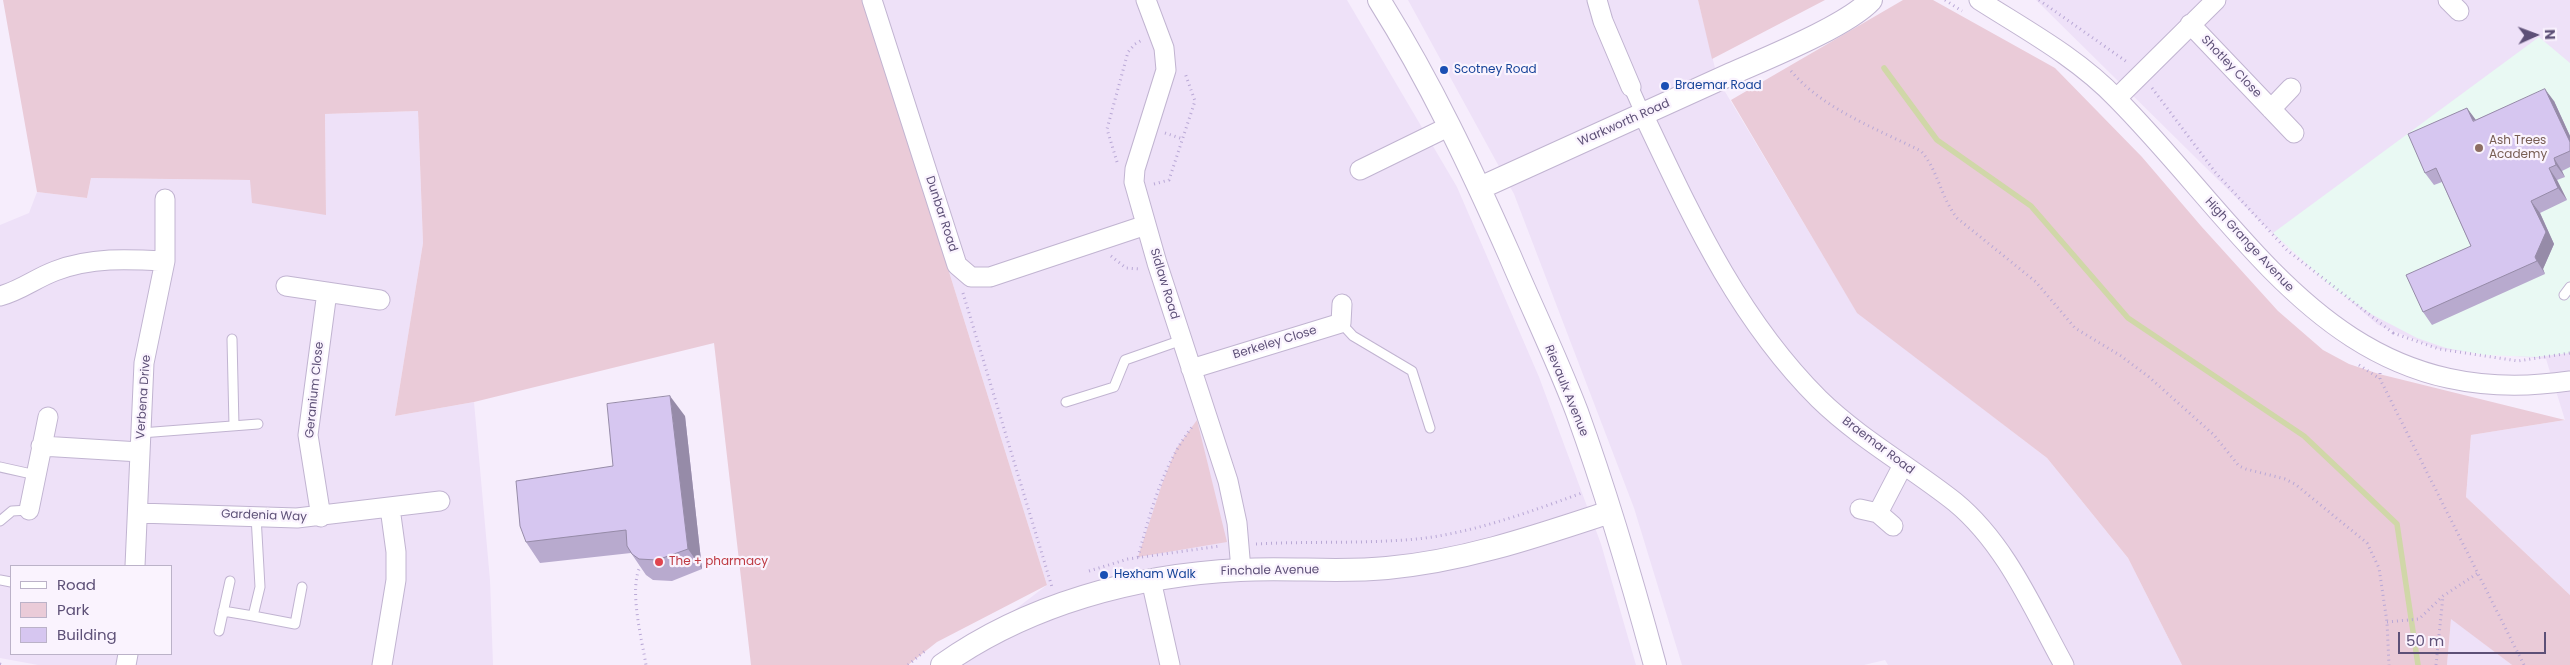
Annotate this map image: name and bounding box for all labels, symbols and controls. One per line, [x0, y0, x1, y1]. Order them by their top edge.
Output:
north arrow [2510, 10, 2560, 60]
text: N [2540, 29, 2560, 40]
street label: Shotley Close [2198, 33, 2264, 101]
place label: Scotney Road [1454, 63, 1537, 77]
marker: Scotney Road [1438, 64, 1450, 76]
place label: Braemar Road [1675, 79, 1762, 93]
marker: Braemar Road [1659, 80, 1671, 92]
street label: Warkworth Road [1576, 96, 1672, 150]
place label: Ash Trees Academy [2489, 134, 2547, 162]
marker: Ash Trees Academy [2473, 142, 2485, 154]
street label: Dunbar Road [922, 174, 960, 254]
street label: High Grange Avenue [2202, 195, 2296, 295]
street label: Sidlaw Road [1146, 247, 1182, 321]
street label: Berkeley Close [1231, 323, 1319, 363]
street label: Geranium Close [303, 341, 327, 439]
street label: Rievaulx Avenue [1541, 343, 1591, 439]
street label: Verbena Drive [134, 354, 154, 440]
street label: Braemar Road [1839, 414, 1917, 478]
street label: Gardenia Way [221, 507, 307, 525]
place label: The + pharmacy [669, 555, 768, 569]
marker: The + pharmacy [653, 556, 665, 568]
street label: Finchale Avenue [1221, 563, 1319, 579]
legend [10, 565, 172, 655]
place label: Hexham Walk [1114, 568, 1196, 582]
marker: Hexham Walk [1098, 569, 1110, 581]
text: Road [57, 574, 96, 595]
text: Park [57, 599, 89, 620]
scale bar [2400, 622, 2548, 654]
text: Building [57, 624, 117, 645]
text: 50 m [2406, 630, 2444, 651]

